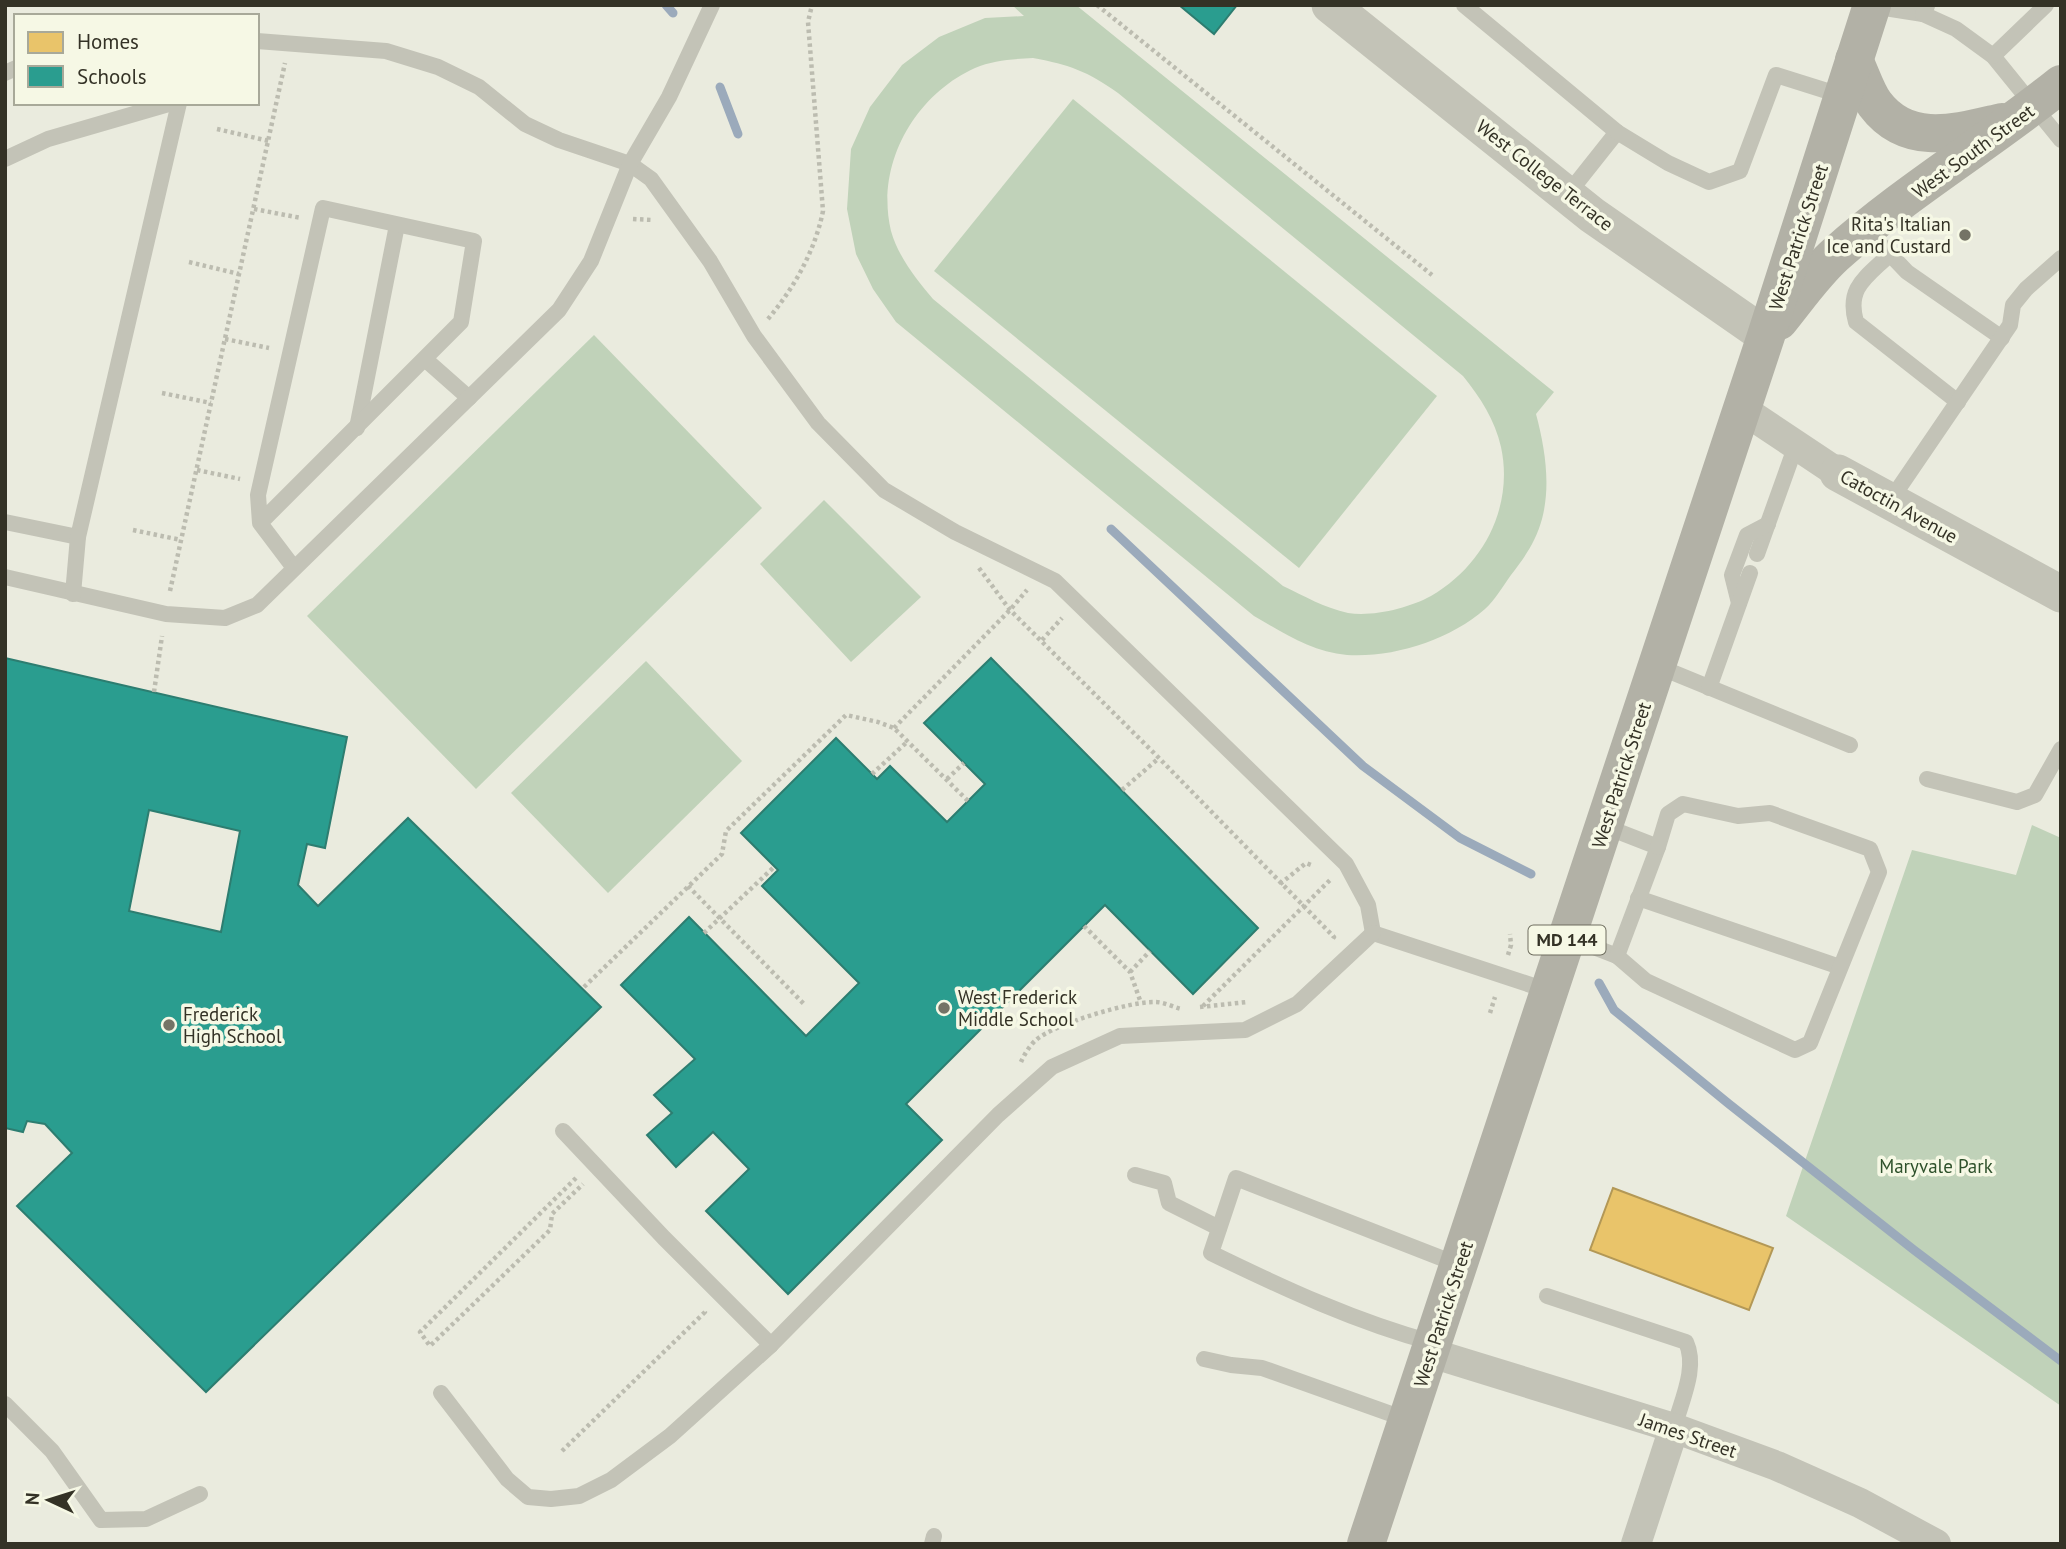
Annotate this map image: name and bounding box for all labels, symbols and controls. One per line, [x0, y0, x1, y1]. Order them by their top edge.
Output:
legend [14, 14, 259, 105]
text: Homes [77, 28, 139, 55]
text: Schools [77, 63, 147, 90]
street label: West South Street [1907, 98, 2039, 203]
street label: West College Terrace [1472, 114, 1618, 236]
street label: West Patrick Street [1763, 160, 1833, 313]
place label: Rita's Italian Ice and Custard [1826, 212, 1951, 258]
marker: Rita's Italian Ice and Custard [1957, 227, 1973, 243]
street label: Catoctin Avenue [1836, 464, 1962, 548]
street label: West Patrick Street [1586, 698, 1656, 851]
road number: MD 144 [1528, 925, 1606, 954]
place label: West Frederick Middle School [958, 985, 1077, 1031]
marker: West Frederick Middle School [936, 1000, 952, 1016]
place label: Frederick High School [183, 1002, 282, 1048]
marker: Frederick High School [161, 1017, 177, 1033]
park label: Maryvale Park [1879, 1154, 1993, 1178]
street label: West Patrick Street [1408, 1237, 1478, 1390]
street label: James Street [1635, 1407, 1740, 1463]
north arrow [14, 1465, 84, 1535]
text: N [20, 1492, 44, 1506]

